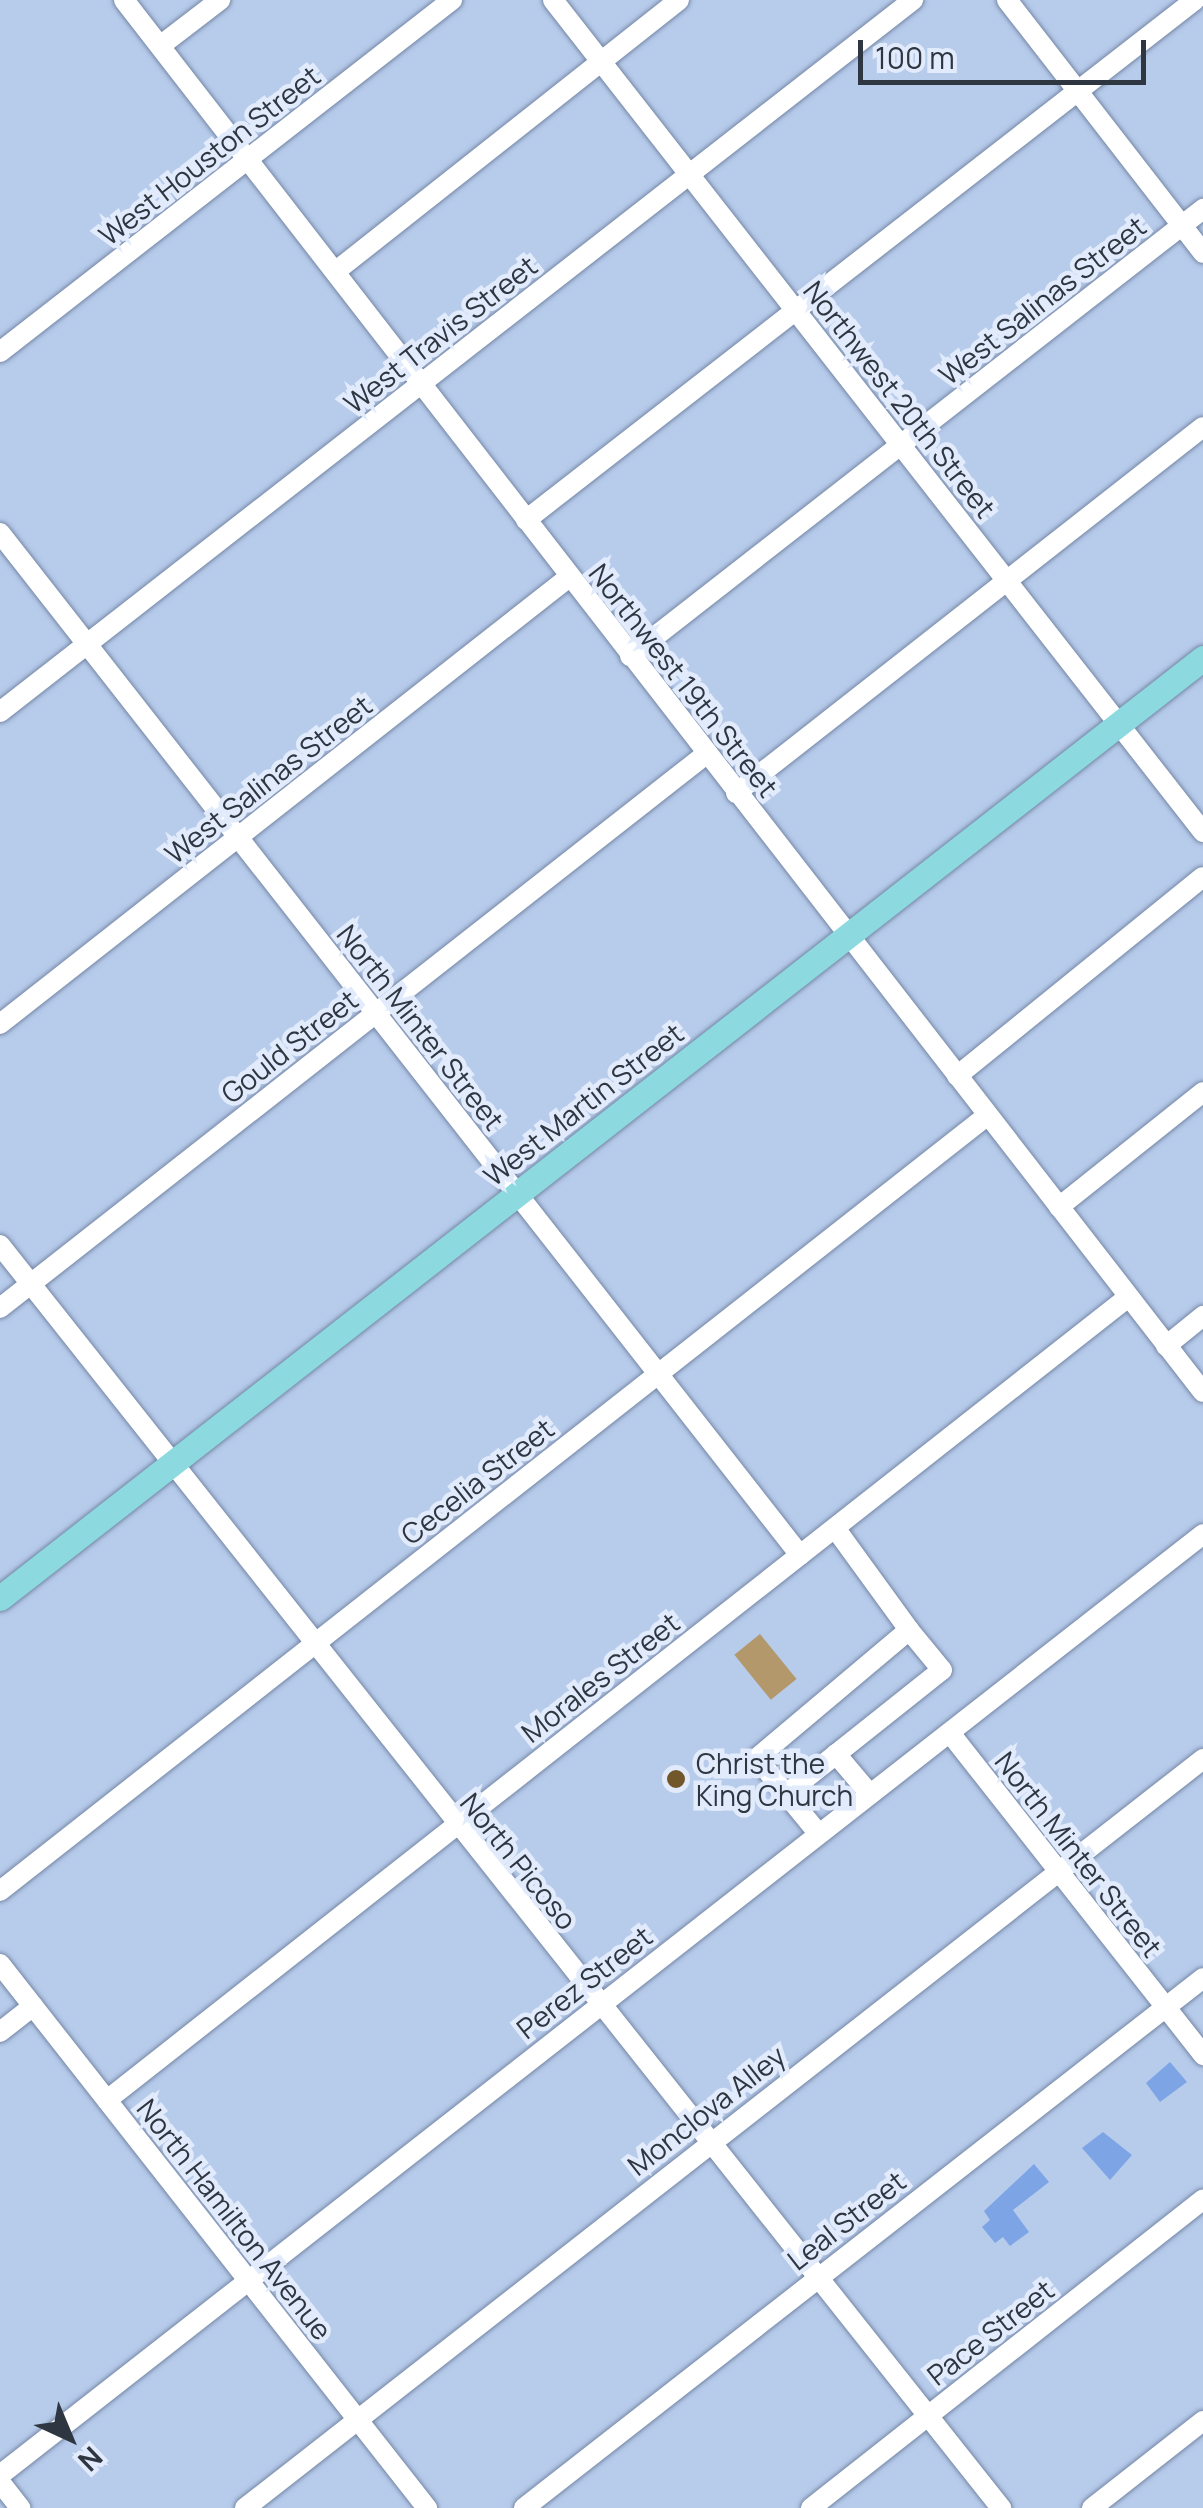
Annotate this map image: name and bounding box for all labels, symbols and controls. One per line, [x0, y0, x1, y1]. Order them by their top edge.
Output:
scale bar [863, 20, 1150, 82]
text: 100 m [875, 37, 955, 78]
street label: West Houston Street [92, 58, 326, 252]
street label: West Salinas Street [932, 209, 1152, 391]
street label: West Travis Street [337, 248, 543, 420]
street label: Northwest 20th Street [797, 274, 1003, 524]
street label: Northwest 19th Street [583, 557, 785, 803]
street label: West Salinas Street [158, 688, 378, 870]
street label: North Minter Street [331, 918, 511, 1136]
street label: Gould Street [214, 982, 364, 1110]
street label: West Martin Street [477, 1016, 689, 1192]
street label: Cecelia Street [394, 1411, 560, 1551]
street label: Morales Street [515, 1605, 685, 1749]
street label: North Minter Street [989, 1745, 1169, 1963]
place label: Christ the King Church [696, 1746, 853, 1812]
marker: Christ the King Church [665, 1768, 687, 1790]
street label: North Picoso [454, 1786, 584, 1936]
street label: Perez Street [510, 1919, 658, 2045]
street label: Monclova Alley [621, 2038, 791, 2182]
street label: North Hamilton Avenue [131, 2092, 339, 2346]
street label: Leal Street [780, 2164, 912, 2276]
street label: Pace Street [920, 2272, 1060, 2392]
north arrow [20, 2388, 120, 2488]
text: N [70, 2439, 111, 2480]

